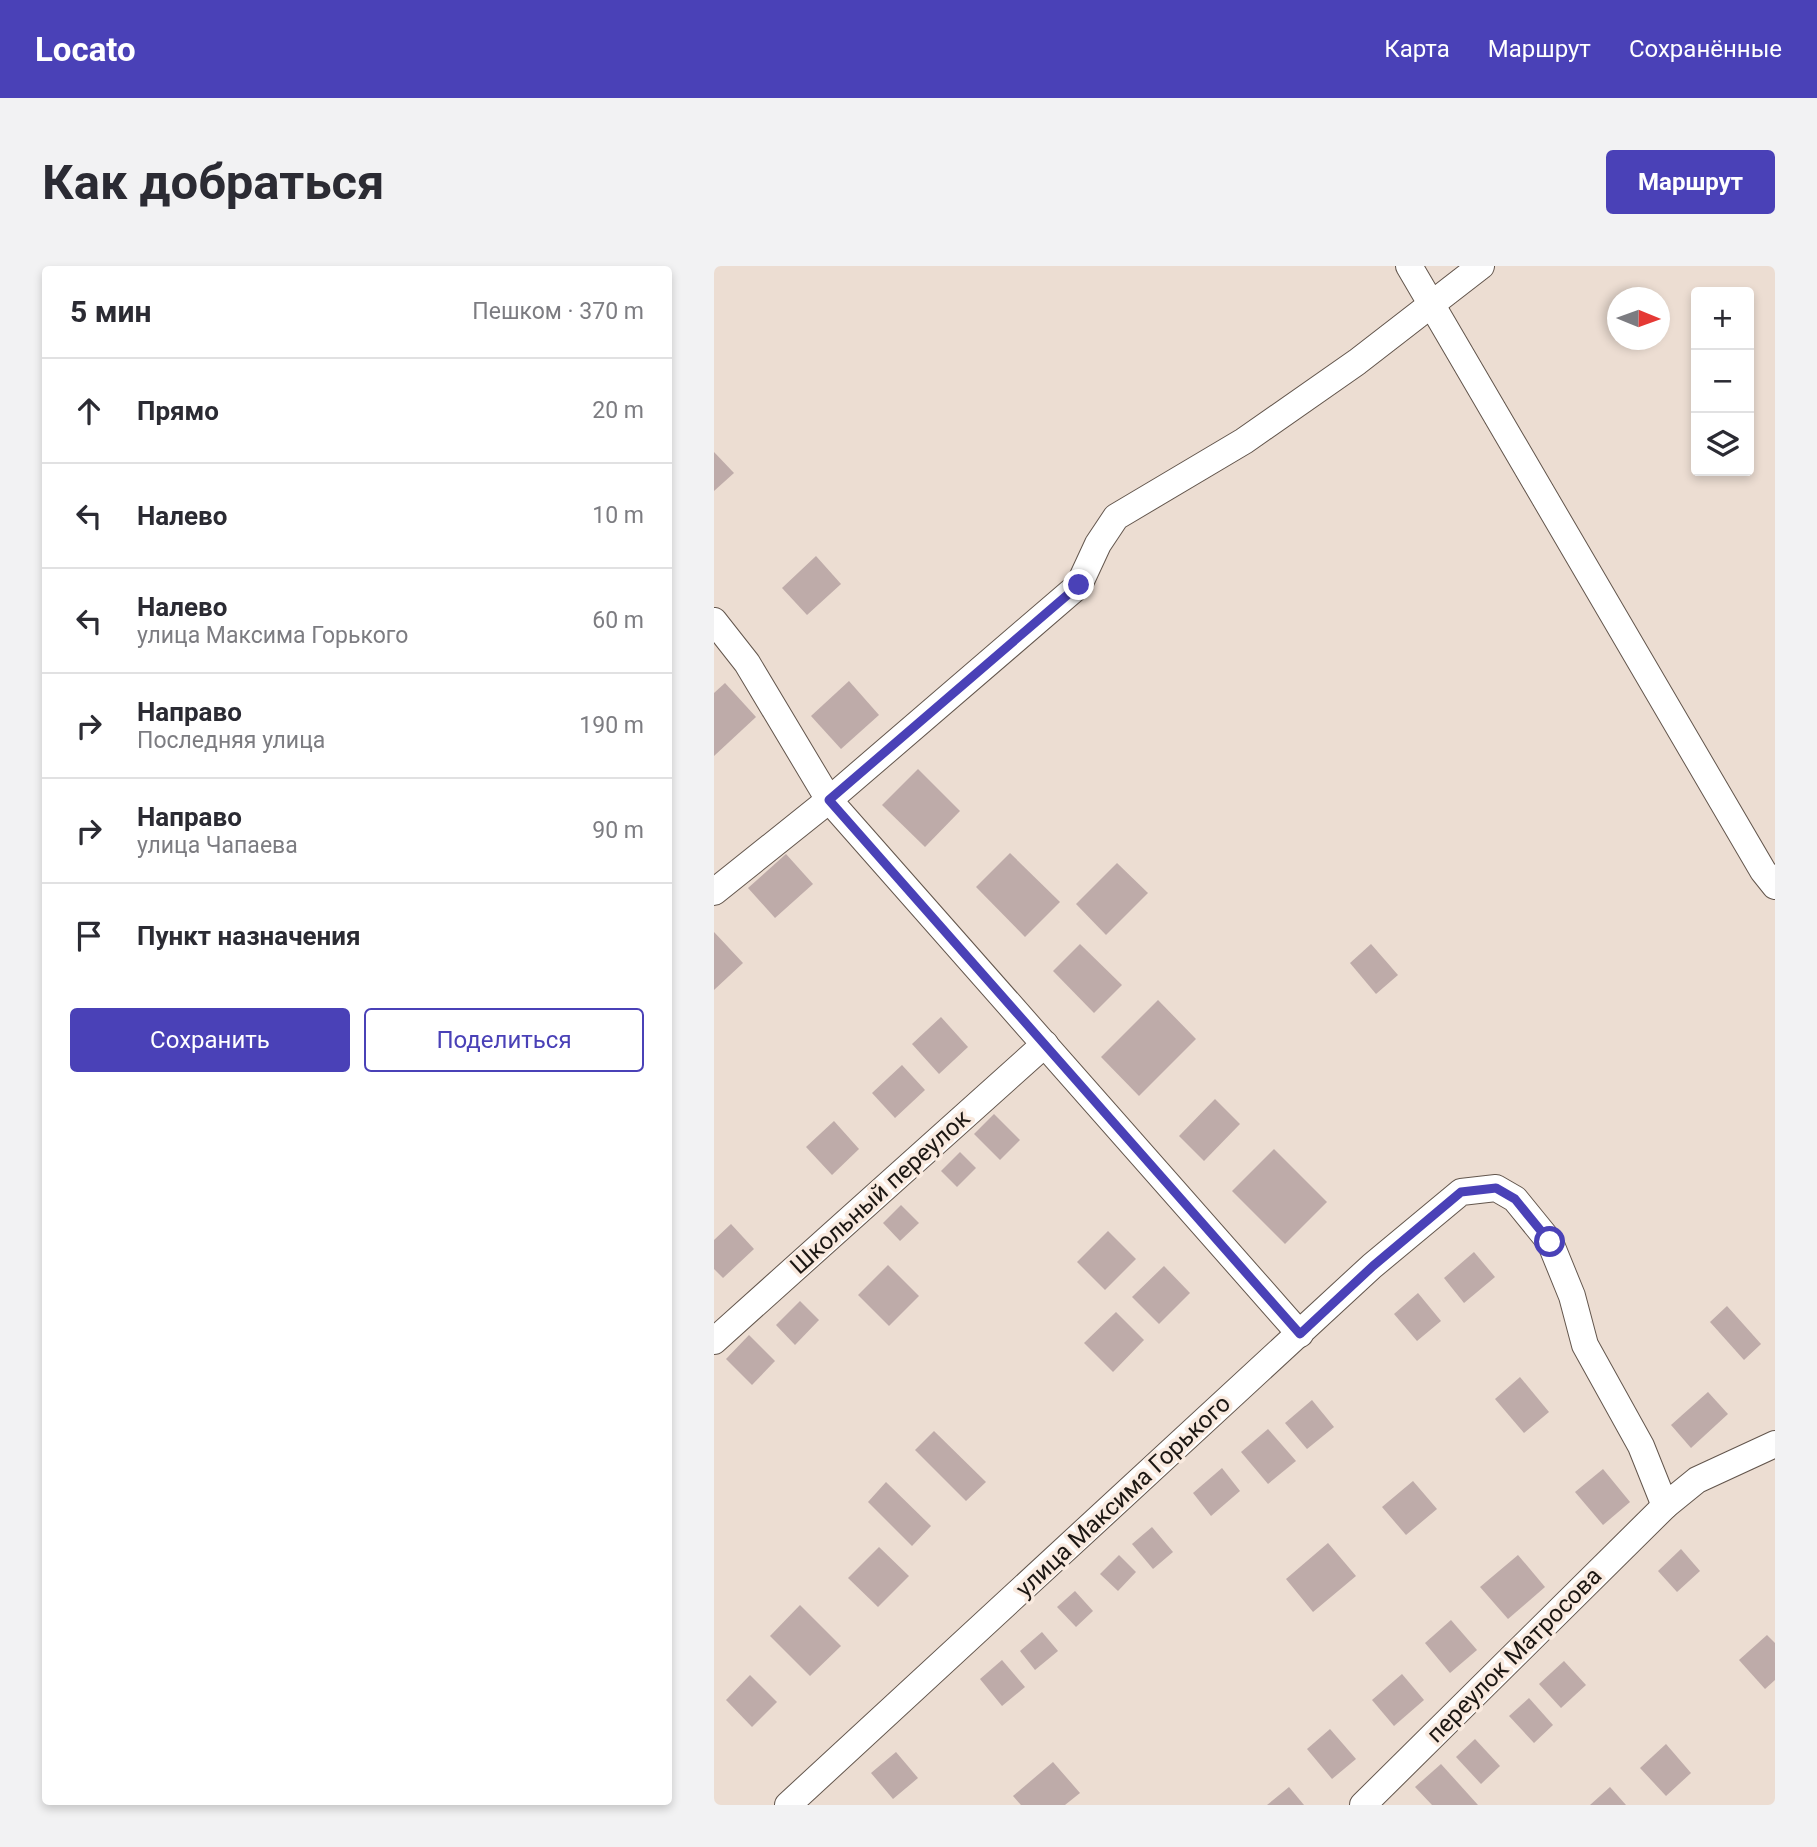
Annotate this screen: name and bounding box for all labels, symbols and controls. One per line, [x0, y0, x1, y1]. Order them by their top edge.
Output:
text: Locato [35, 30, 136, 69]
text: Карта [1384, 35, 1450, 63]
text: Маршрут [1488, 35, 1591, 63]
text: Сохранённые [1629, 35, 1782, 63]
button: Маршрут [1606, 150, 1775, 214]
text: Как добраться [42, 154, 384, 211]
north arrow [1607, 287, 1670, 350]
map controls [1691, 287, 1754, 476]
button: + [1691, 287, 1754, 350]
text: 5 мин [70, 294, 151, 329]
text: Пешком · 370 m [472, 298, 644, 325]
button: − [1691, 350, 1754, 413]
icon: ahead [70, 392, 108, 430]
text: Прямо [137, 396, 219, 426]
text: 20 m [592, 397, 644, 424]
button: layers [1691, 413, 1754, 476]
icon: left [70, 497, 108, 535]
text: Налево [137, 501, 227, 531]
text: 10 m [592, 502, 644, 529]
route end [1063, 569, 1094, 600]
text: Налево [137, 592, 227, 622]
icon: left [70, 602, 108, 640]
text: 60 m [592, 607, 644, 634]
text: улица Максима Горького [137, 622, 408, 649]
text: Направо [137, 697, 242, 727]
icon: right [70, 707, 108, 745]
text: 190 m [579, 712, 644, 739]
text: Последняя улица [137, 727, 325, 754]
text: Направо [137, 802, 242, 832]
icon: right [70, 812, 108, 850]
text: 90 m [592, 817, 644, 844]
text: улица Чапаева [137, 832, 298, 859]
icon: arrive [70, 917, 108, 955]
text: Пункт назначения [137, 921, 361, 951]
button: Сохранить [70, 1008, 350, 1072]
button: Поделиться [364, 1008, 644, 1072]
street label: Школьный переулок [784, 1104, 976, 1280]
route start [1534, 1226, 1565, 1257]
street label: улица Максима Горького [1010, 1389, 1236, 1603]
street label: переулок Матросова [1421, 1562, 1607, 1748]

